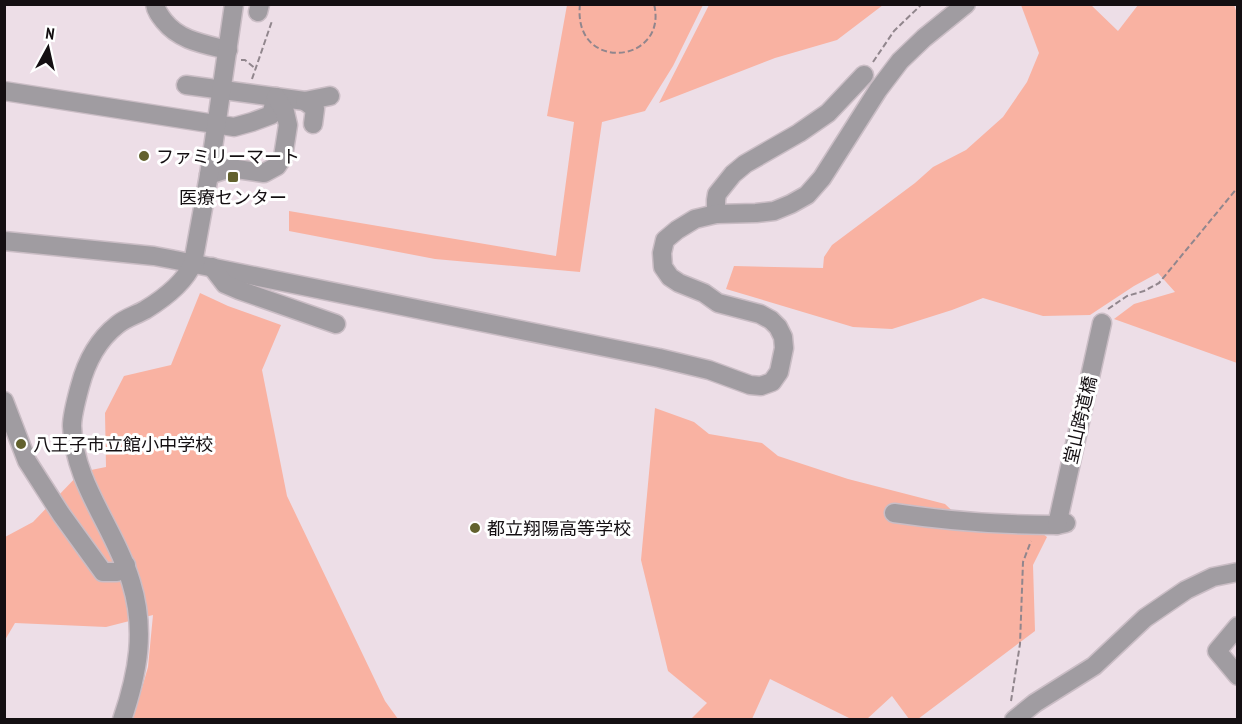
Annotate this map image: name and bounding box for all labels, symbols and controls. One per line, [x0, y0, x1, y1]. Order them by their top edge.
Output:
north arrow [18, 18, 78, 78]
text: N [44, 23, 56, 44]
place label: ファミリーマート [156, 145, 300, 168]
marker: ファミリーマート [137, 149, 151, 163]
marker: 医療センター [226, 170, 240, 184]
place label: 医療センター [179, 186, 287, 209]
street label: 堂山跨道橋 [1059, 374, 1101, 466]
place label: 八王子市立館小中学校 [33, 433, 213, 456]
marker: 八王子市立館小中学校 [14, 437, 28, 451]
place label: 都立翔陽高等学校 [487, 517, 631, 540]
marker: 都立翔陽高等学校 [468, 521, 482, 535]

